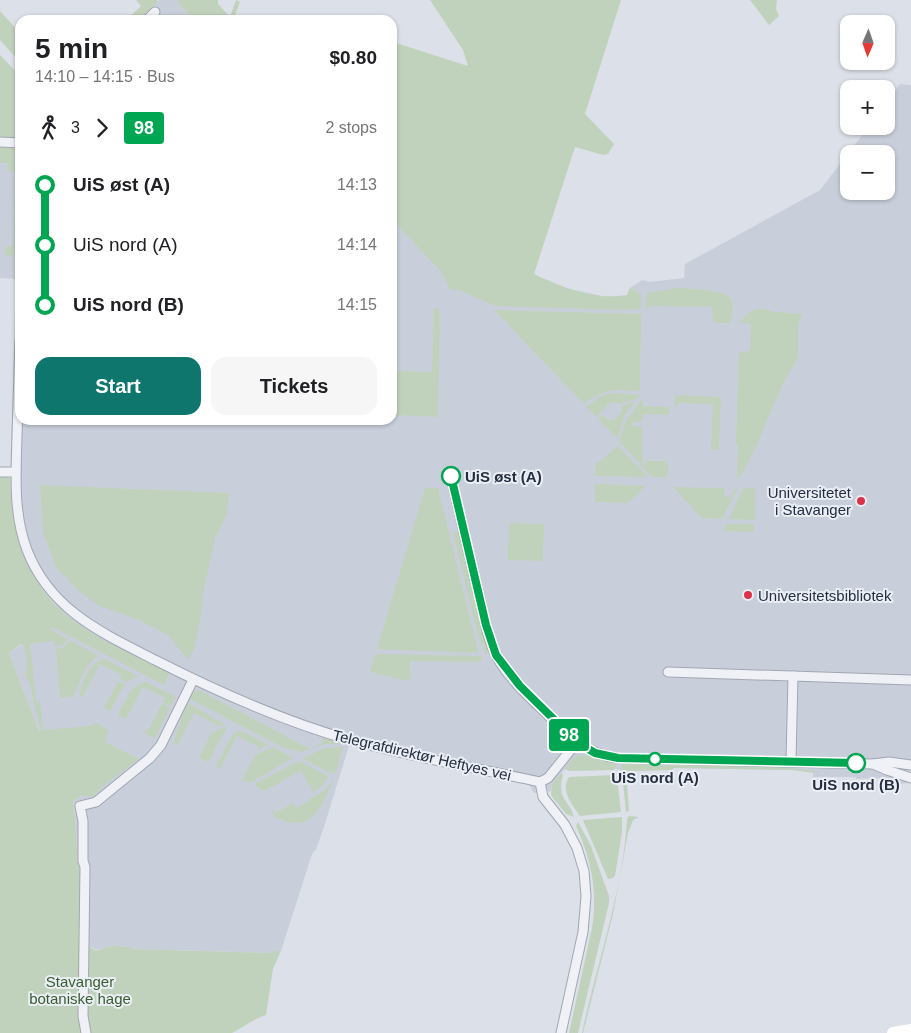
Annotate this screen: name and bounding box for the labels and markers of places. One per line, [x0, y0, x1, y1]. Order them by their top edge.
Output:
marker: UiS øst (A) [441, 466, 461, 486]
place label: UiS øst (A) [465, 468, 542, 485]
place label: Universitetet i Stavanger [768, 484, 852, 518]
marker: Universitetet i Stavanger [855, 495, 867, 507]
place label: Universitetsbibliotek [758, 587, 892, 604]
marker: Universitetsbibliotek [742, 589, 754, 601]
marker: UiS nord (A) [648, 752, 662, 766]
marker: UiS nord (B) [846, 753, 866, 773]
place label: UiS nord (A) [611, 769, 699, 786]
place label: UiS nord (B) [812, 776, 900, 793]

